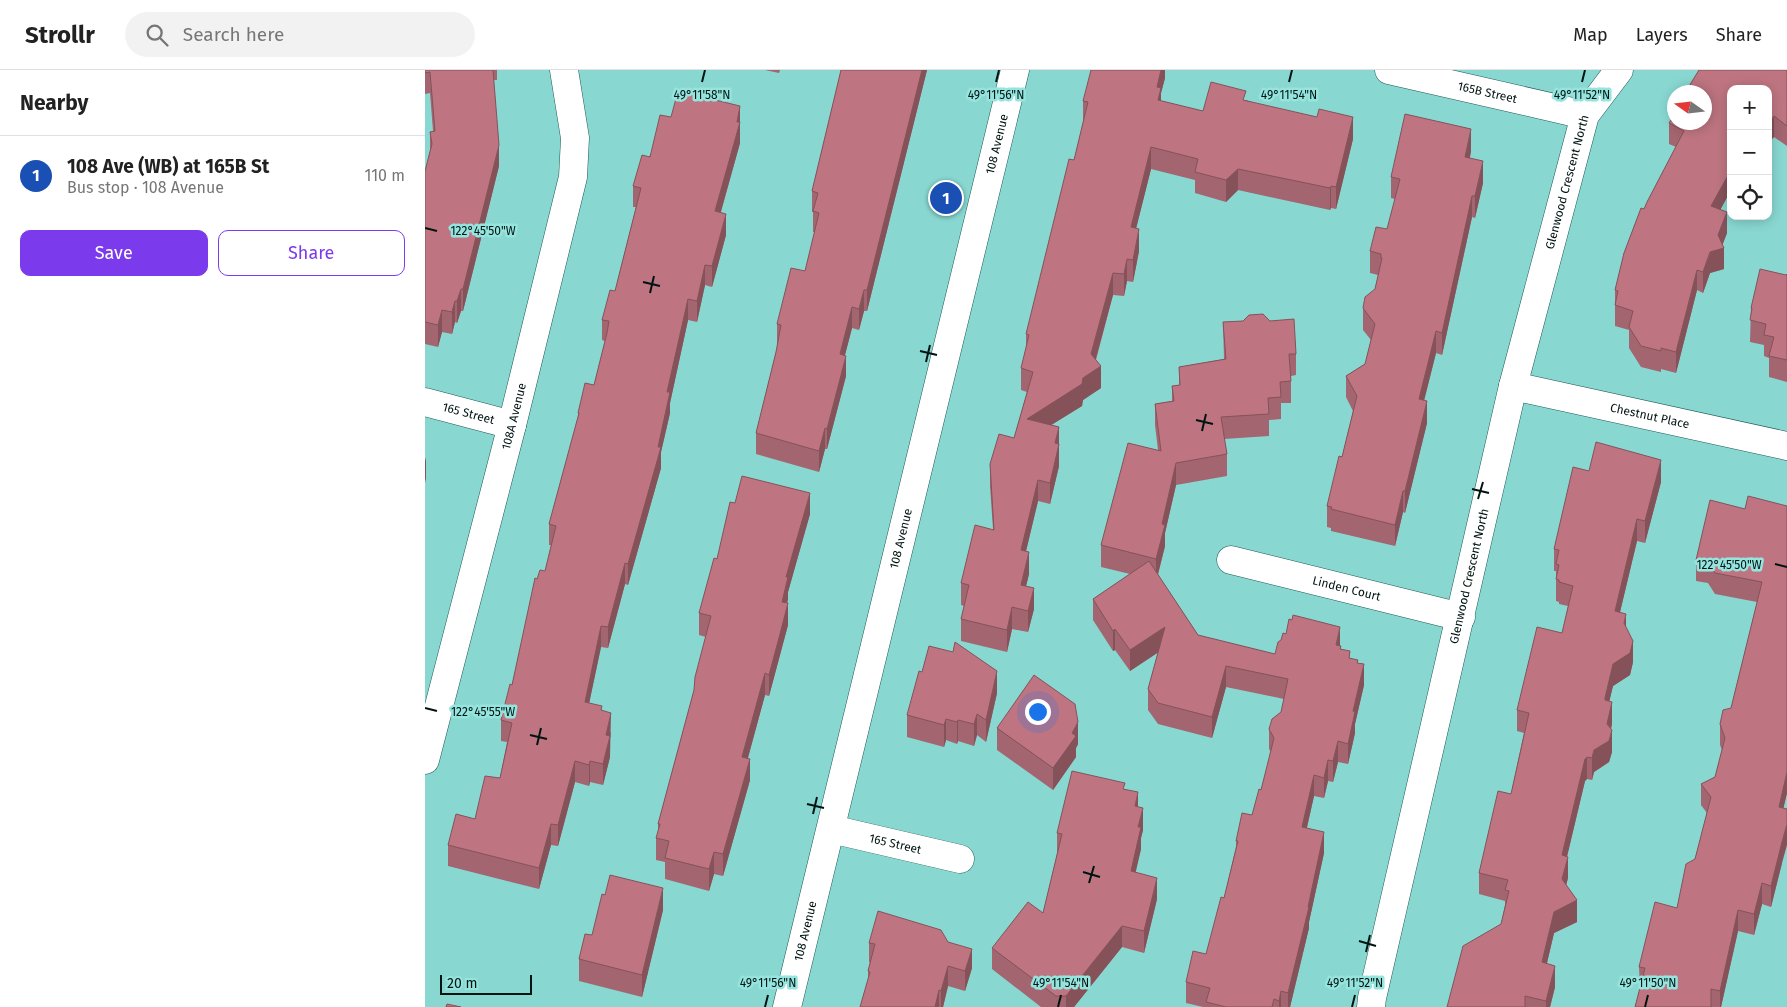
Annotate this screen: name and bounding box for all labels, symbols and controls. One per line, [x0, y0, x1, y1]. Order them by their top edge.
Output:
search box [125, 12, 475, 57]
text: Strollr [25, 21, 95, 49]
icon: search [143, 21, 171, 49]
text: Search here [183, 23, 284, 46]
text: Map [1573, 24, 1608, 46]
text: Layers [1636, 24, 1688, 46]
text: Share [1716, 24, 1762, 46]
street label: 165B Street [1456, 79, 1519, 106]
north arrow [1667, 85, 1712, 130]
map controls [1727, 85, 1772, 220]
button: + [1727, 85, 1772, 130]
text: 49°11'58"N [673, 88, 731, 102]
text: 49°11'56"N [968, 88, 1024, 102]
text: 49°11'54"N [1261, 88, 1317, 102]
text: 49°11'52"N [1554, 88, 1610, 102]
text: Nearby [20, 90, 88, 116]
street label: 108 Avenue [983, 113, 1011, 176]
street label: Glenwood Crescent North [1543, 113, 1592, 251]
button: − [1727, 130, 1772, 175]
text: 108 Ave (WB) at 165B St [67, 155, 269, 178]
text: 1 [32, 166, 40, 185]
text: 110 m [364, 166, 405, 185]
button: locate [1727, 175, 1772, 220]
text: Bus stop · 108 Avenue [67, 178, 224, 197]
pin: 1 [930, 179, 962, 217]
text: 122°45'50"W [450, 224, 516, 238]
button: Save [20, 230, 208, 276]
button: Share [218, 230, 405, 276]
street label: 108A Avenue [499, 381, 529, 451]
street label: 165 Street [441, 400, 497, 427]
street label: Chestnut Place [1609, 400, 1691, 431]
street label: 108 Avenue [887, 507, 915, 570]
street label: Glenwood Crescent North [1447, 507, 1492, 645]
text: 122°45'50"W [1696, 558, 1762, 572]
street label: Linden Court [1311, 573, 1383, 604]
your location [1025, 699, 1051, 725]
text: 122°45'55"W [451, 705, 515, 719]
street label: 165 Street [868, 831, 923, 857]
street label: 108 Avenue [791, 900, 820, 963]
scale bar [440, 972, 533, 995]
text: 20 m [447, 975, 477, 992]
text: 49°11'56"N [740, 976, 796, 990]
text: 49°11'54"N [1033, 976, 1089, 990]
text: 49°11'52"N [1327, 976, 1383, 990]
text: 49°11'50"N [1619, 976, 1677, 990]

